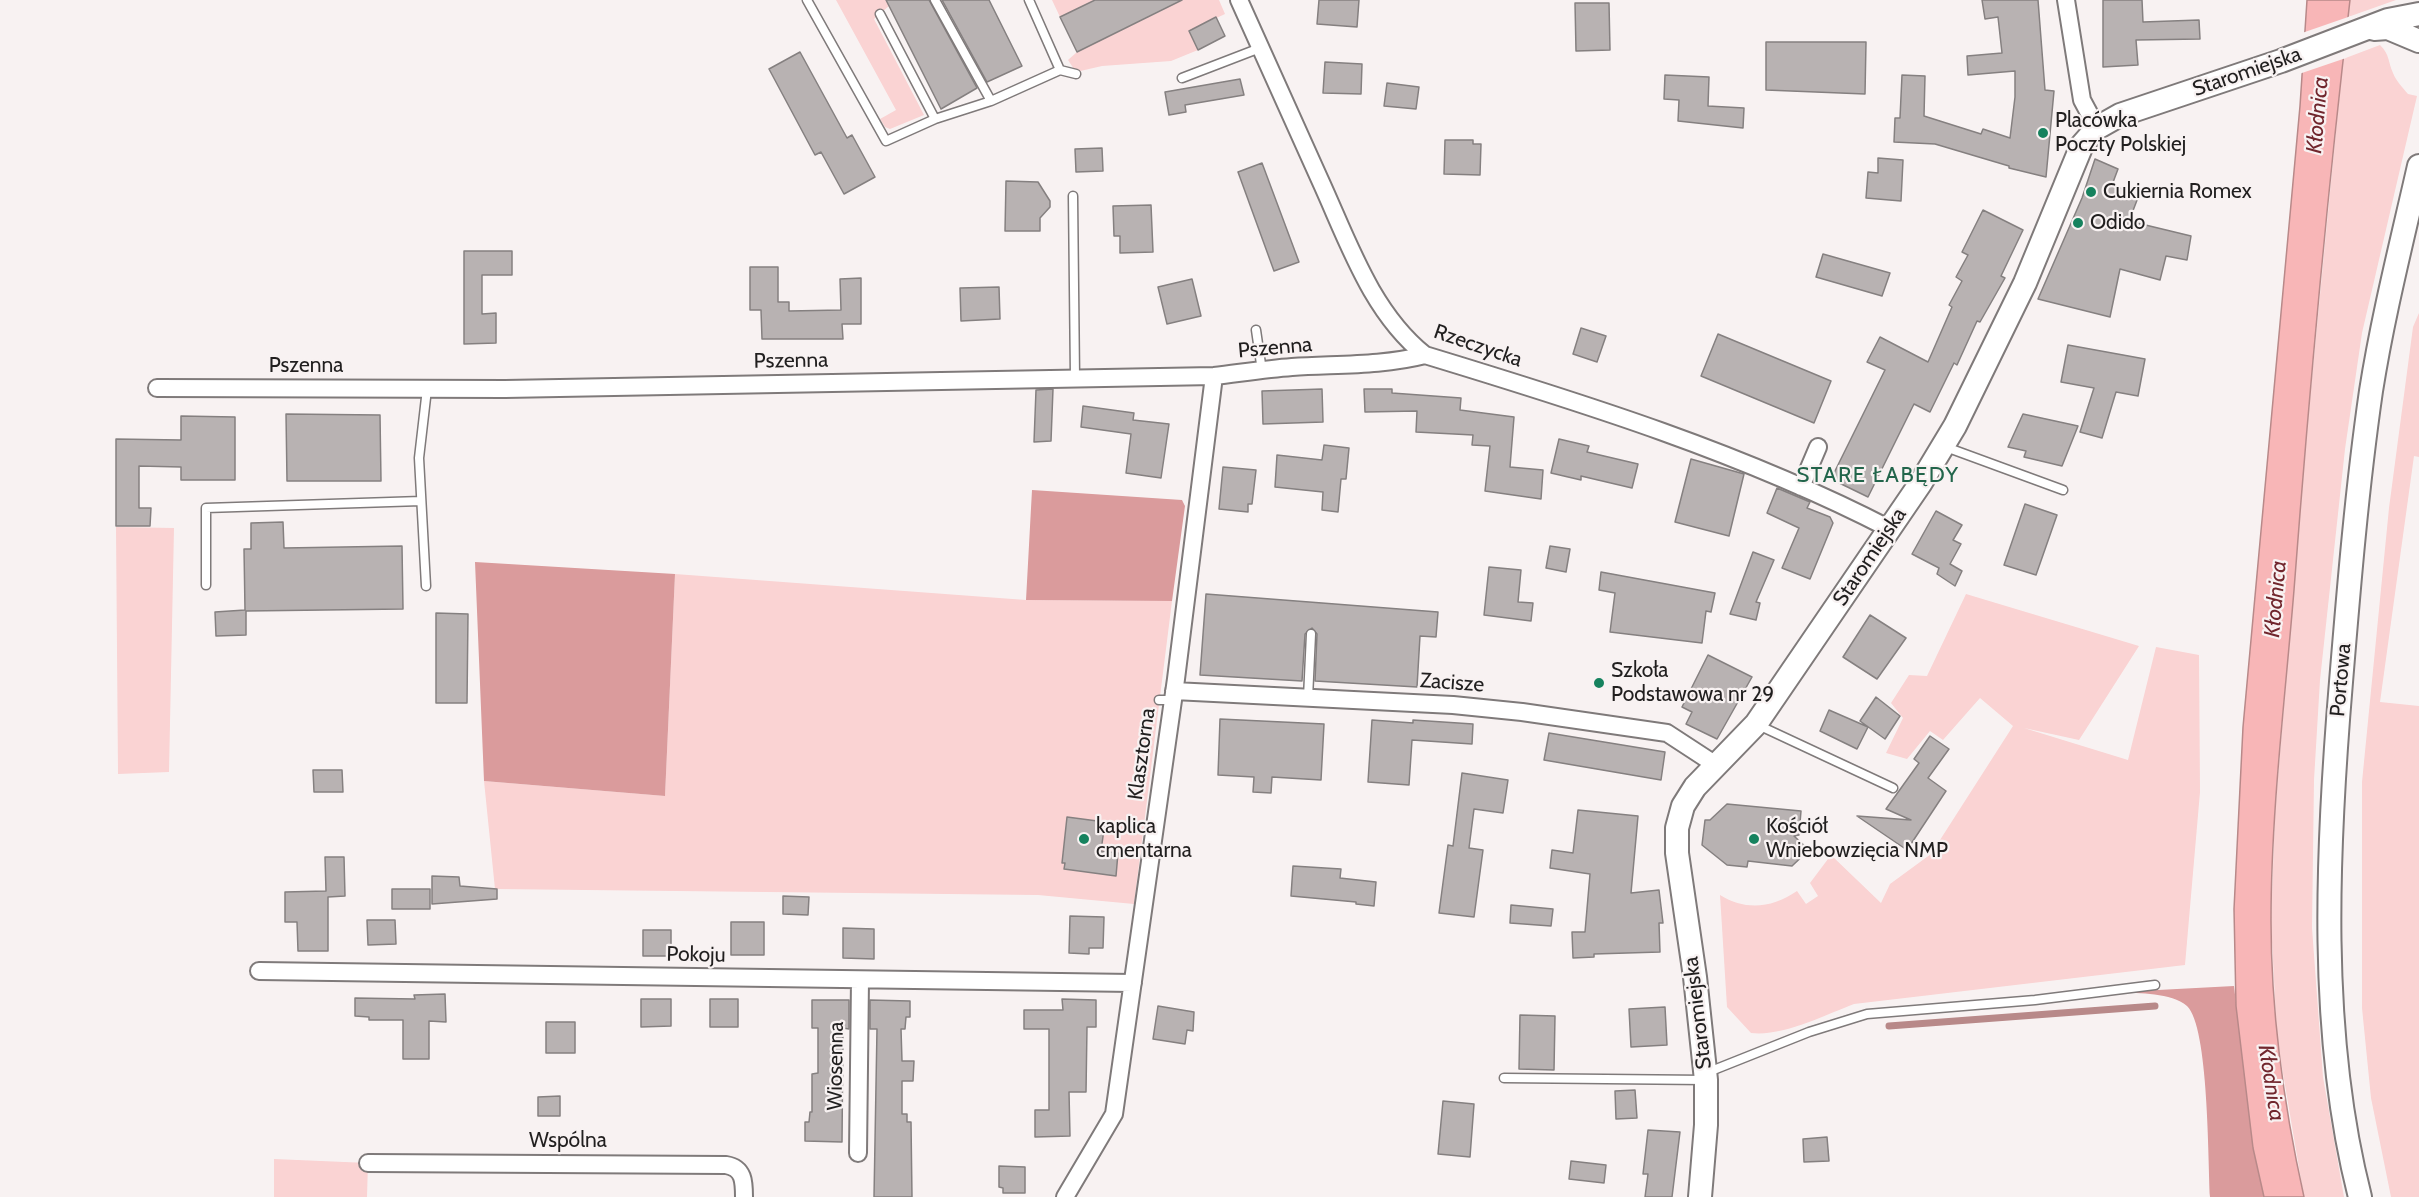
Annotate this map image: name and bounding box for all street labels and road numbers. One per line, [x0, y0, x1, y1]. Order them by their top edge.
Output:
street label: Staromiejska [2189, 42, 2305, 102]
street label: Rzeczycka [1430, 319, 1526, 373]
street label: Pszenna [1237, 332, 1313, 364]
street label: Pszenna [754, 348, 828, 374]
street label: Pszenna [269, 353, 343, 379]
street label: Staromiejska [1828, 503, 1912, 611]
street label: Portowa [2325, 642, 2357, 718]
street label: Zacisze [1419, 668, 1485, 698]
street label: Klasztorna [1123, 706, 1161, 802]
street label: Pokoju [666, 942, 726, 968]
street label: Staromiejska [1679, 955, 1717, 1071]
street label: Wiosenna [823, 1021, 849, 1111]
street label: Wspólna [529, 1128, 607, 1154]

